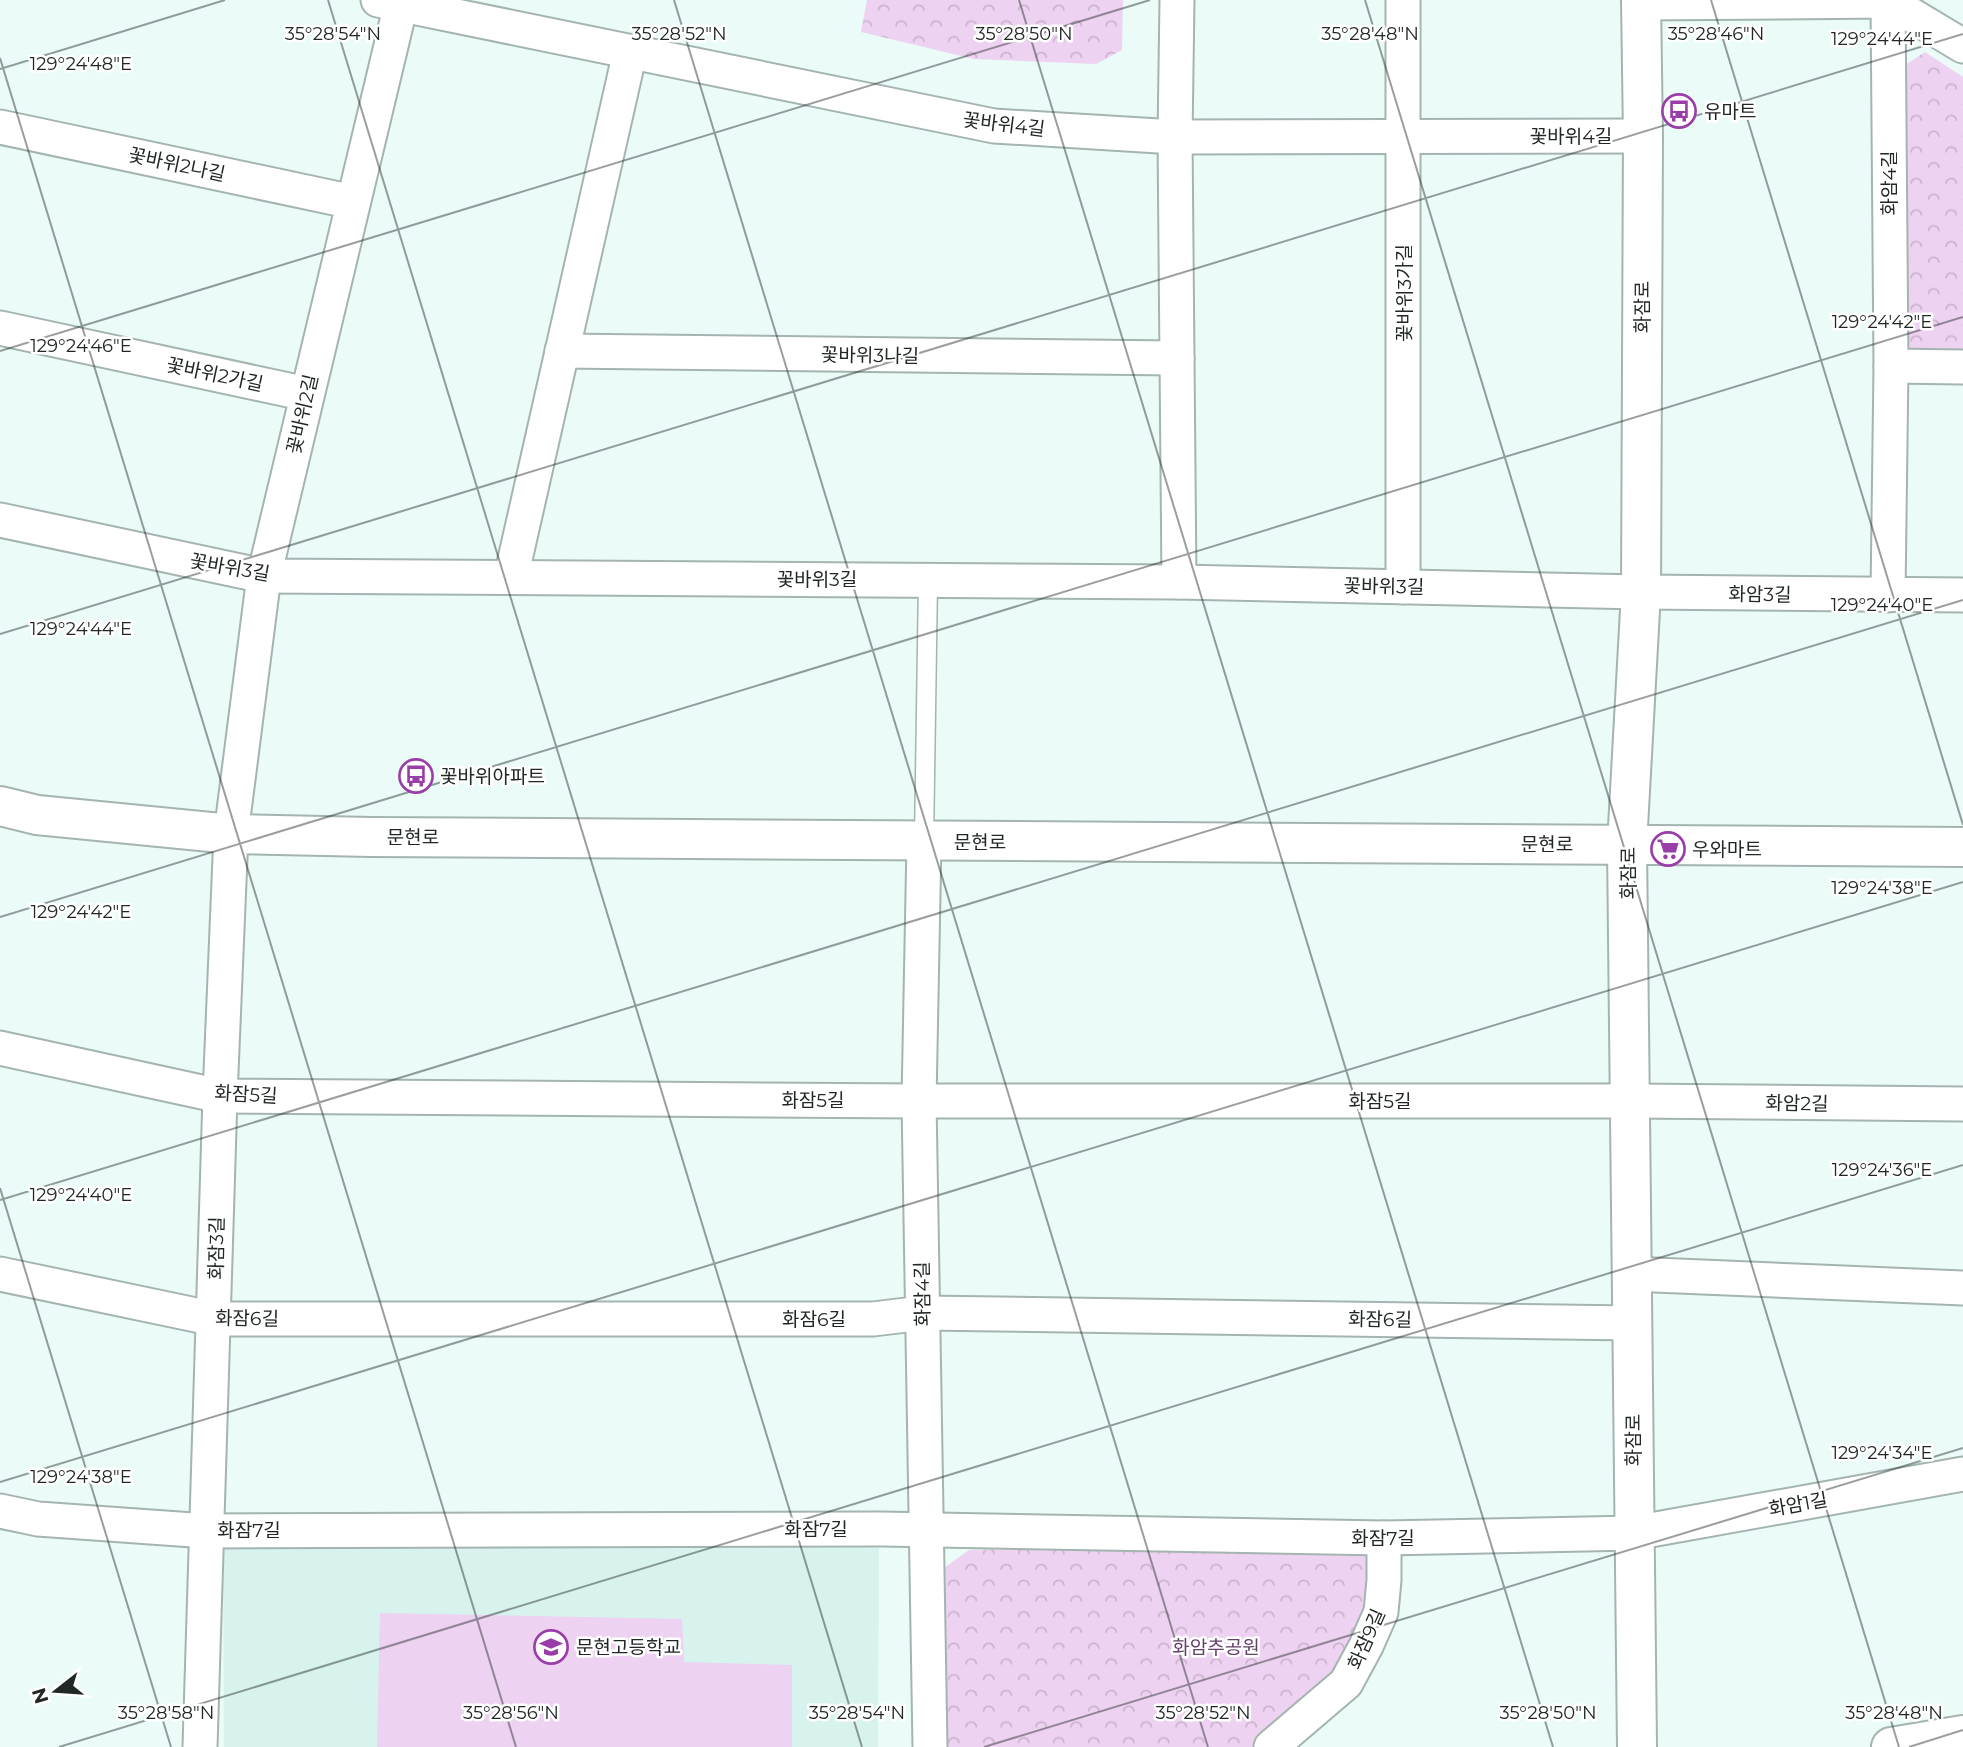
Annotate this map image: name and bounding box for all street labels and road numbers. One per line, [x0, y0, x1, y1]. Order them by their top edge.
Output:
street label: 꽃바위4길 [962, 108, 1046, 141]
street label: 꽃바위4길 [1530, 125, 1612, 148]
street label: 꽃바위2나길 [126, 143, 227, 186]
street label: 화암4길 [1878, 151, 1901, 216]
street label: 꽃바위3가길 [1393, 244, 1416, 342]
street label: 화잠로 [1631, 281, 1654, 333]
street label: 꽃바위3나길 [821, 343, 919, 368]
street label: 꽃바위2가길 [164, 353, 265, 396]
street label: 꽃바위2길 [282, 372, 323, 456]
street label: 꽃바위3길 [188, 549, 272, 586]
street label: 꽃바위3길 [777, 568, 857, 591]
street label: 꽃바위3길 [1343, 574, 1425, 599]
street label: 화암3길 [1728, 582, 1792, 607]
street label: 문현로 [387, 826, 439, 849]
street label: 문현로 [954, 831, 1006, 854]
street label: 문현로 [1521, 833, 1573, 856]
street label: 화잠로 [1617, 847, 1640, 899]
street label: 화잠5길 [214, 1081, 278, 1108]
street label: 화잠5길 [781, 1089, 845, 1112]
street label: 화잠5길 [1348, 1090, 1412, 1113]
street label: 화암2길 [1765, 1091, 1829, 1116]
street label: 화잠3길 [204, 1216, 229, 1280]
street label: 화잠4길 [910, 1261, 935, 1327]
street label: 화잠6길 [215, 1306, 279, 1331]
street label: 화잠6길 [1348, 1307, 1412, 1332]
street label: 화잠6길 [782, 1308, 846, 1331]
street label: 화잠로 [1622, 1414, 1645, 1466]
street label: 화암1길 [1767, 1488, 1829, 1521]
street label: 화잠7길 [784, 1518, 848, 1541]
street label: 화잠7길 [217, 1519, 281, 1542]
street label: 화잠7길 [1351, 1527, 1415, 1550]
street label: 화잠9길 [1343, 1605, 1390, 1673]

